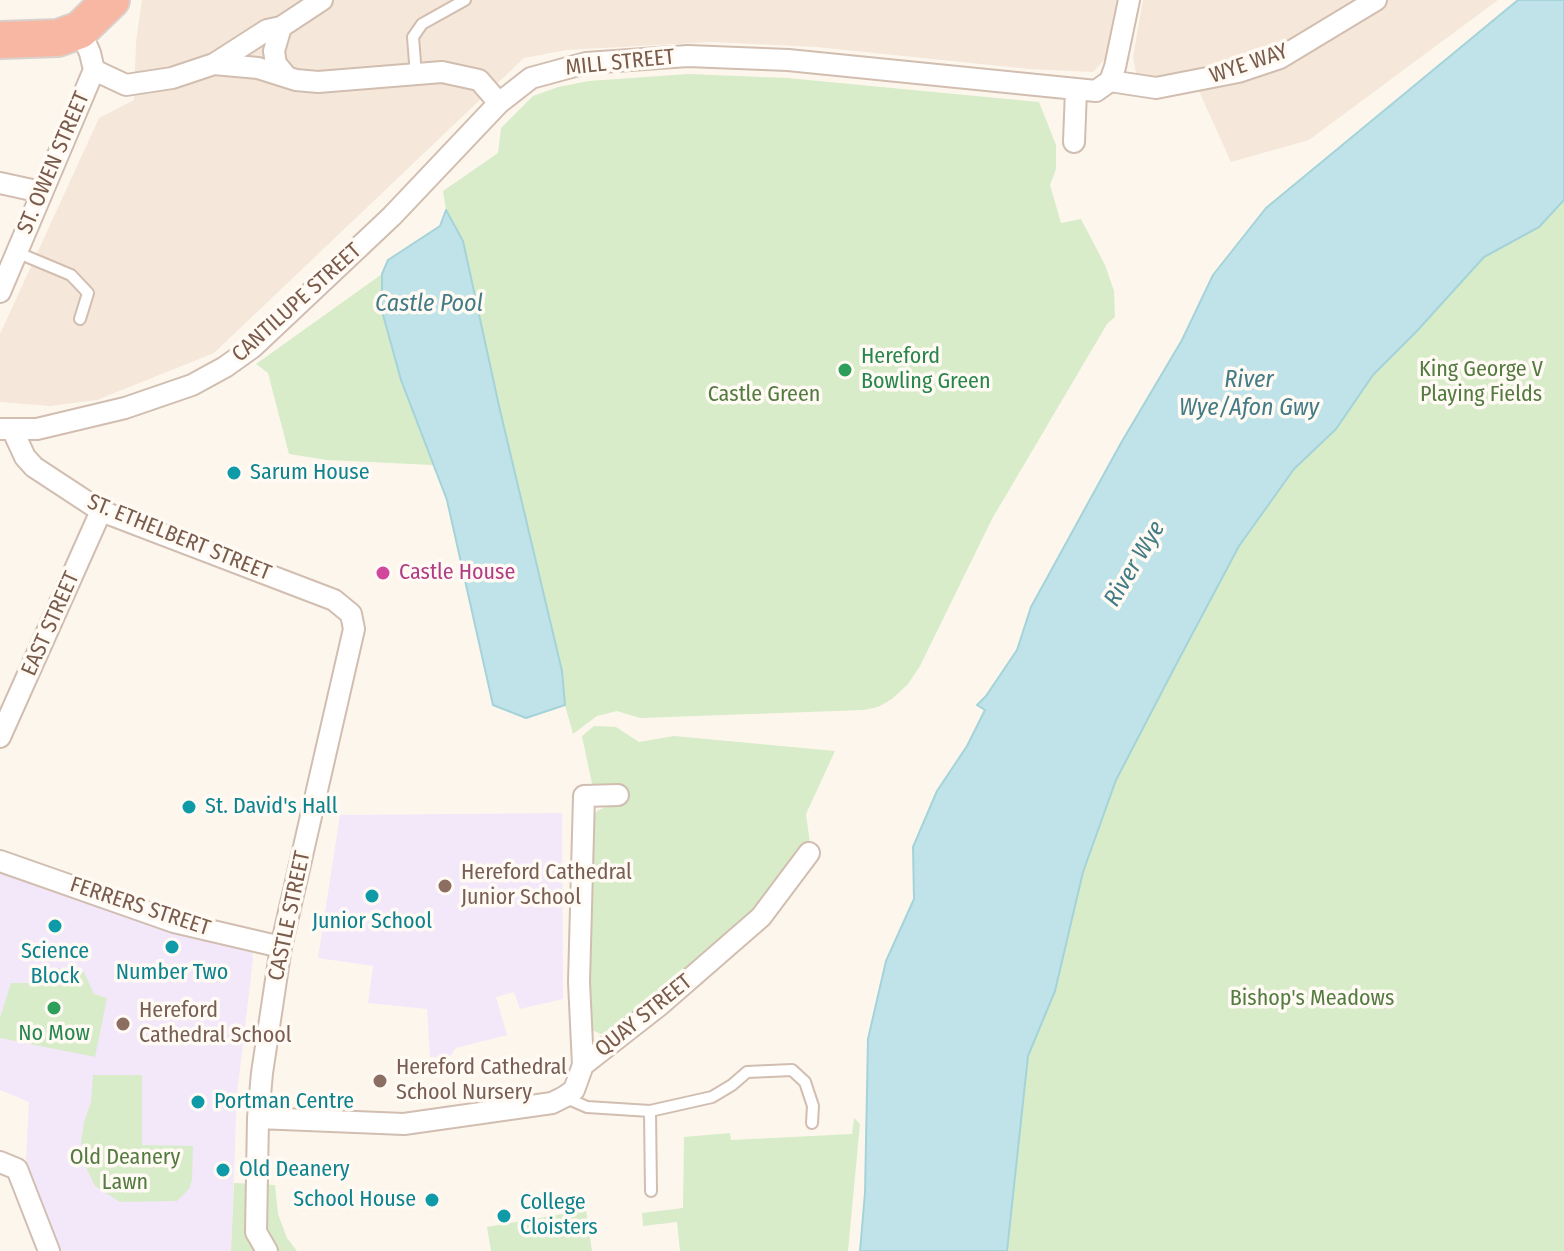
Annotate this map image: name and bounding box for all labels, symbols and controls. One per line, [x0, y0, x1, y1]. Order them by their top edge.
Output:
street label: WYE WAY [1206, 38, 1292, 90]
street label: MILL STREET [564, 44, 676, 82]
street label: ST. OWEN STREET [12, 88, 96, 238]
street label: CANTILUPE STREET [227, 238, 367, 368]
water label: Castle Pool [375, 290, 483, 318]
place label: Hereford Bowling Green [861, 344, 990, 396]
park label: King George V Playing Fields [1419, 357, 1543, 408]
marker: Hereford Bowling Green [836, 361, 854, 379]
water label: River Wye/Afon Gwy [1179, 366, 1319, 422]
park label: Castle Green [708, 382, 820, 408]
place label: Sarum House [250, 460, 370, 486]
marker: Sarum House [225, 464, 243, 482]
street label: ST. ETHELBERT STREET [83, 489, 275, 587]
water label: River Wye [1098, 516, 1172, 612]
place label: Castle House [399, 560, 515, 586]
marker: Castle House [374, 564, 392, 582]
street label: EAST STREET [16, 568, 86, 680]
place label: St. David's Hall [205, 794, 337, 820]
marker: St. David's Hall [180, 798, 198, 816]
street label: CASTLE STREET [263, 849, 317, 983]
place label: Hereford Cathedral Junior School [461, 860, 632, 912]
street label: FERRERS STREET [67, 872, 213, 942]
marker: Hereford Cathedral Junior School [436, 877, 454, 895]
marker: Junior School [363, 887, 381, 905]
place label: Junior School [312, 909, 432, 935]
marker: Science Block [46, 917, 64, 935]
marker: Number Two [163, 938, 181, 956]
place label: Science Block [21, 939, 89, 990]
place label: Number Two [116, 960, 228, 986]
street label: QUAY STREET [590, 969, 698, 1063]
park label: Bishop's Meadows [1230, 986, 1394, 1012]
place label: Hereford Cathedral School [139, 998, 292, 1050]
marker: No Mow [45, 999, 63, 1017]
marker: Hereford Cathedral School [114, 1015, 132, 1033]
place label: No Mow [18, 1021, 90, 1047]
place label: Hereford Cathedral School Nursery [396, 1055, 567, 1106]
marker: Hereford Cathedral School Nursery [371, 1072, 389, 1090]
place label: Portman Centre [214, 1089, 354, 1115]
marker: Portman Centre [189, 1093, 207, 1111]
park label: Old Deanery Lawn [70, 1145, 180, 1196]
place label: Old Deanery [239, 1157, 350, 1183]
marker: Old Deanery [214, 1161, 232, 1179]
place label: School House [293, 1187, 416, 1213]
place label: College Cloisters [520, 1190, 598, 1242]
marker: School House [423, 1191, 441, 1209]
marker: College Cloisters [495, 1207, 513, 1225]

